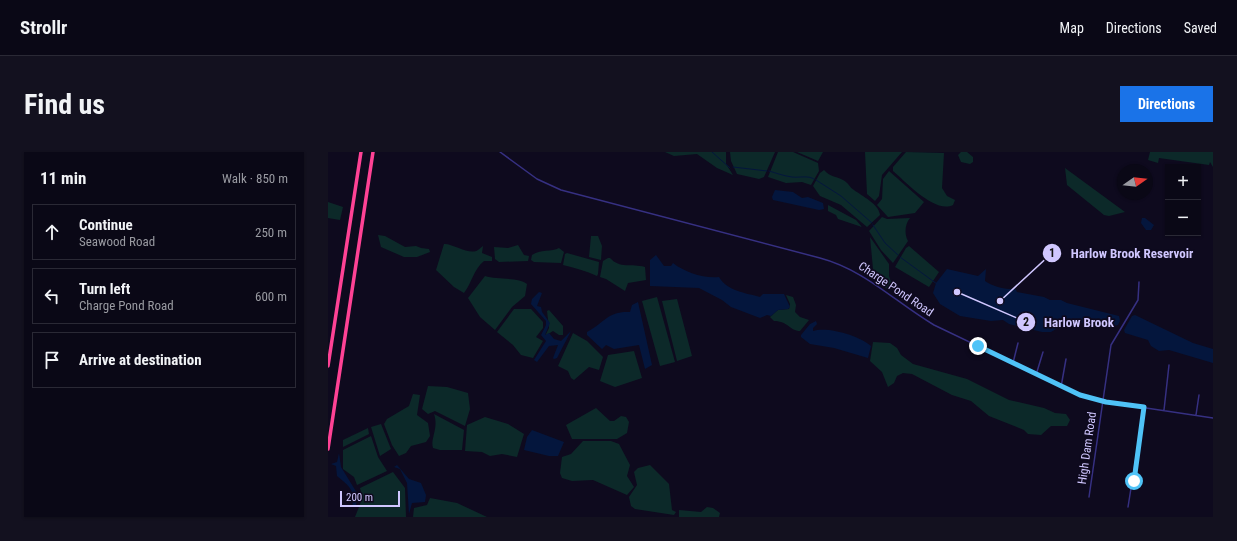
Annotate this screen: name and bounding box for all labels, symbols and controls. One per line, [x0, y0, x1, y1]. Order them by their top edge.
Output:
text: Strollr [20, 16, 67, 39]
text: Map [1060, 20, 1084, 36]
text: Directions [1106, 20, 1162, 36]
text: Saved [1184, 20, 1217, 36]
button: Directions [1120, 86, 1213, 122]
text: Find us [24, 88, 105, 121]
north arrow [1117, 164, 1153, 200]
map controls [1165, 164, 1201, 236]
button: + [1165, 164, 1201, 200]
text: 11 min [40, 168, 86, 188]
text: Walk · 850 m [222, 171, 288, 186]
button: − [1165, 200, 1201, 236]
text: Continue [79, 216, 133, 234]
icon: ahead [41, 221, 63, 243]
text: 250 m [255, 225, 287, 240]
text: Seawood Road [79, 234, 155, 249]
callout: Harlow Brook Reservoir [1042, 241, 1201, 266]
text: 1 [1049, 246, 1055, 260]
text: Harlow Brook Reservoir [1071, 246, 1194, 261]
street label: Charge Pond Road [856, 259, 936, 319]
text: Turn left [79, 280, 130, 298]
icon: left [41, 285, 63, 307]
text: 600 m [255, 289, 287, 304]
text: Charge Pond Road [79, 298, 174, 313]
callout: Harlow Brook [1016, 310, 1122, 335]
text: 2 [1023, 315, 1029, 329]
text: Harlow Brook [1044, 315, 1115, 330]
route end [969, 337, 987, 355]
icon: arrive [41, 349, 63, 371]
text: Arrive at destination [79, 351, 202, 369]
street label: High Dam Road [1075, 411, 1099, 485]
route start [1125, 472, 1143, 490]
scale bar [340, 489, 400, 508]
text: 200 m [346, 491, 373, 504]

